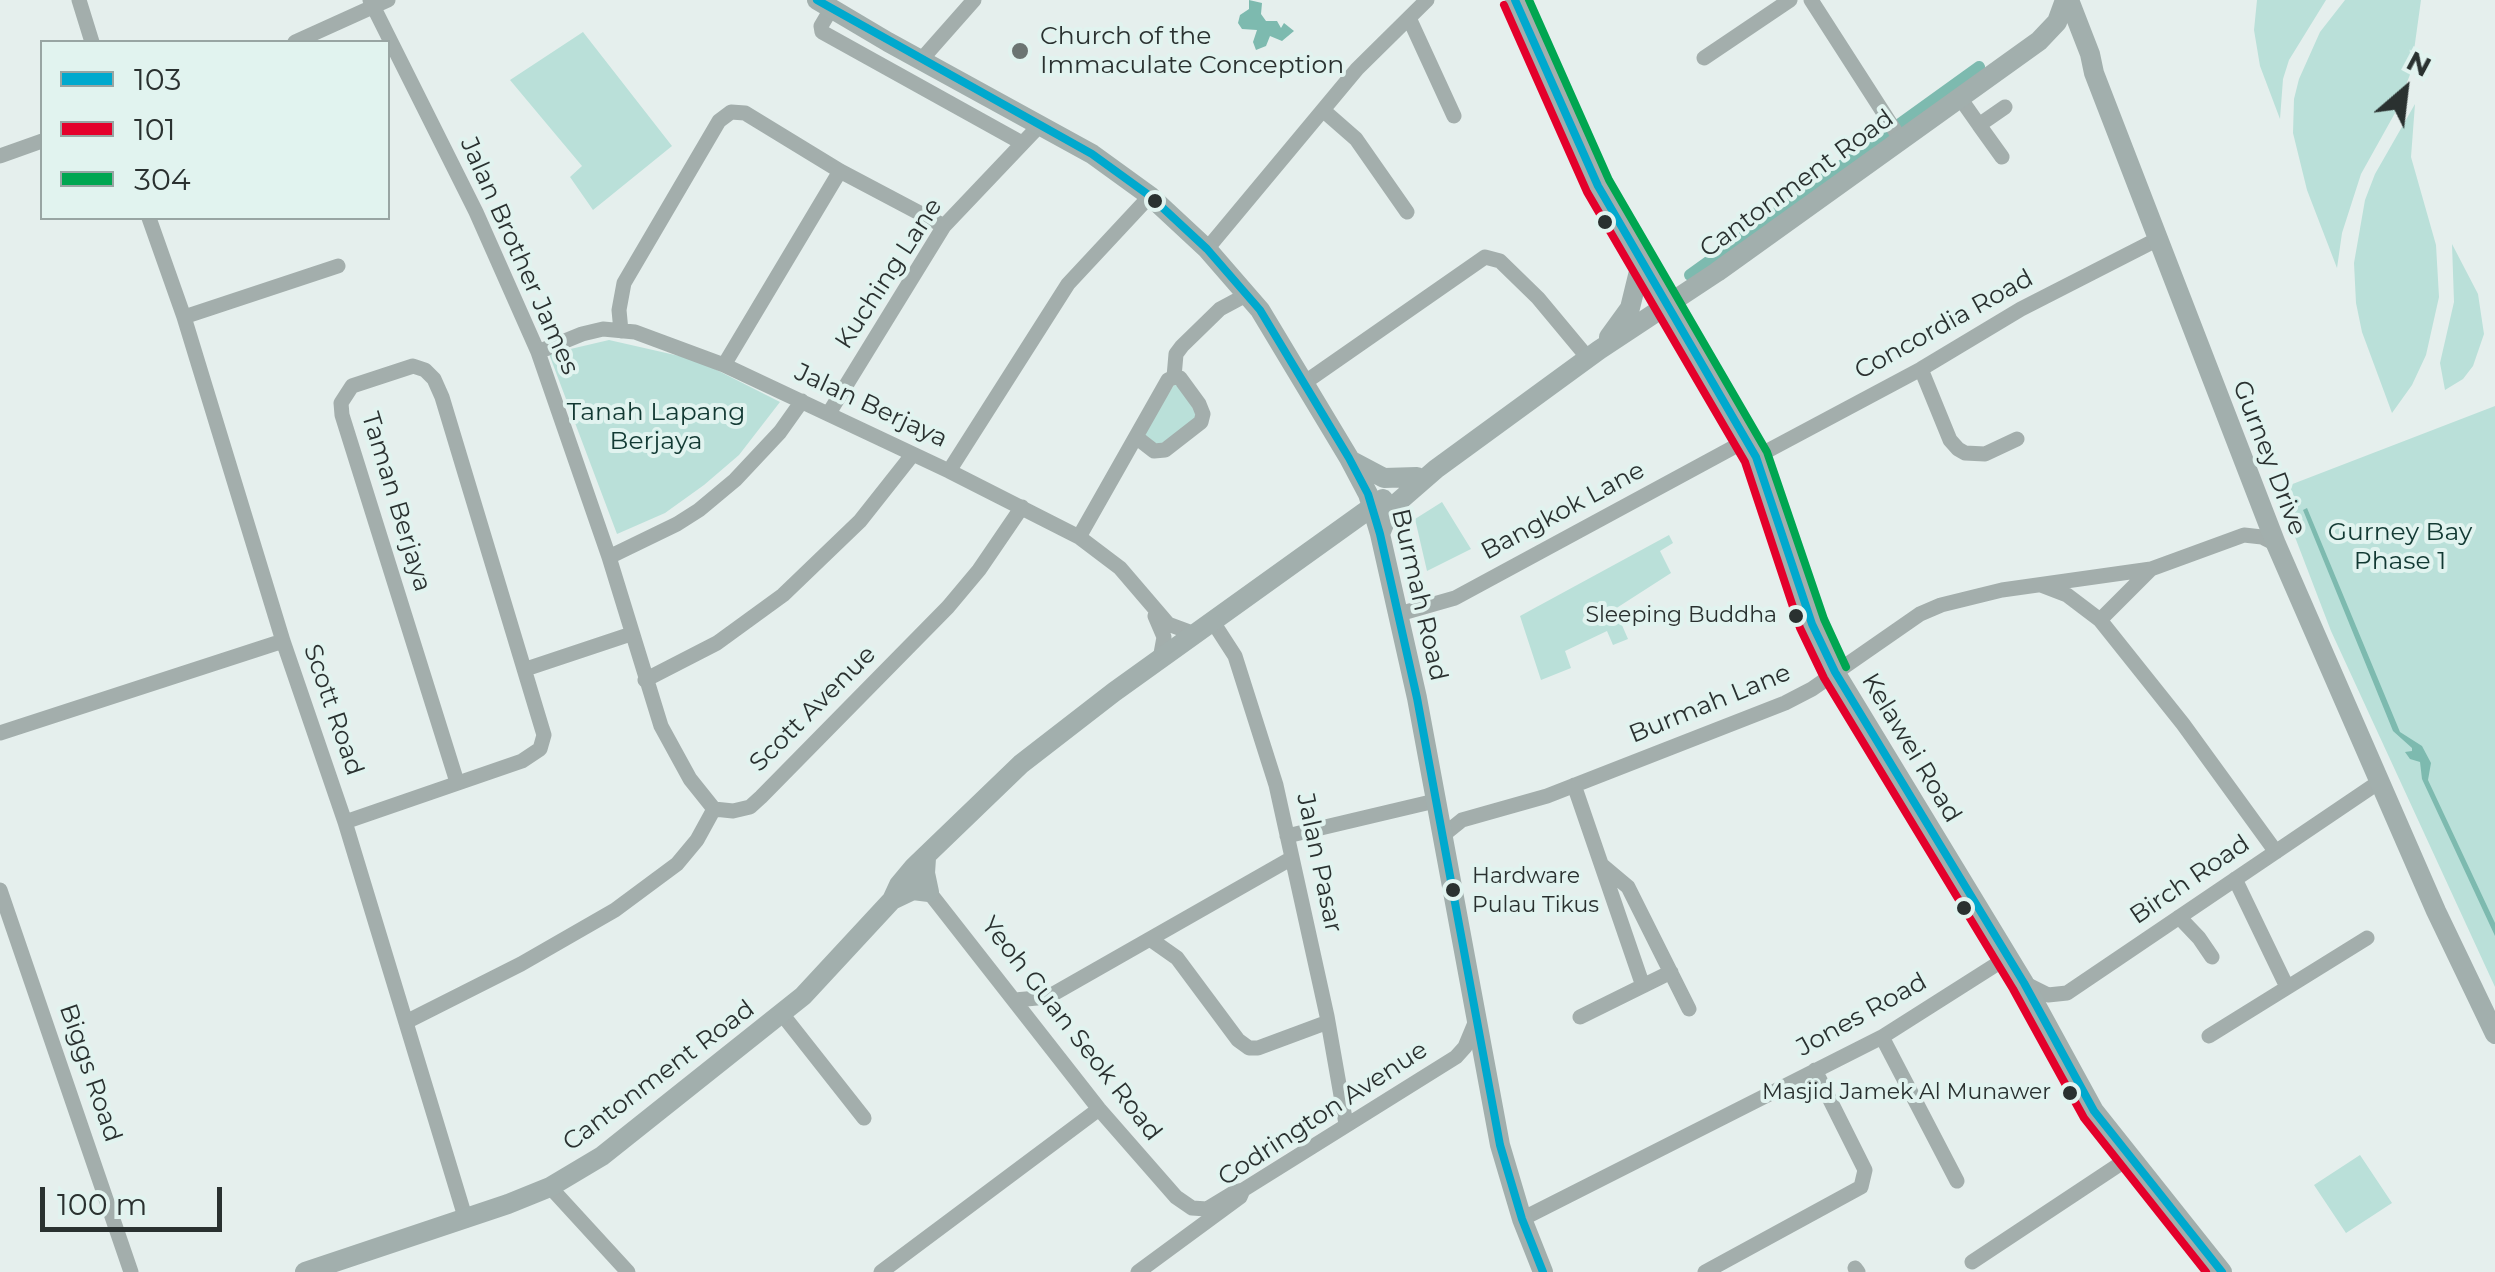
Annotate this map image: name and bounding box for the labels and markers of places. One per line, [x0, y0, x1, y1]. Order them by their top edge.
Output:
place label: Church of the Immaculate Conception [1040, 22, 1344, 81]
marker: Church of the Immaculate Conception [1009, 40, 1031, 62]
unlabelled marker [1145, 191, 1165, 211]
unlabelled marker [1595, 212, 1615, 232]
place label: Sleeping Buddha [1585, 603, 1777, 629]
marker: Sleeping Buddha [1786, 606, 1806, 626]
place label: Hardware Pulau Tikus [1472, 864, 1599, 916]
marker: Hardware Pulau Tikus [1443, 880, 1463, 900]
unlabelled marker [1954, 898, 1974, 918]
place label: Masjid Jamek Al Munawer [1762, 1080, 2051, 1106]
marker: Masjid Jamek Al Munawer [2060, 1083, 2080, 1103]

